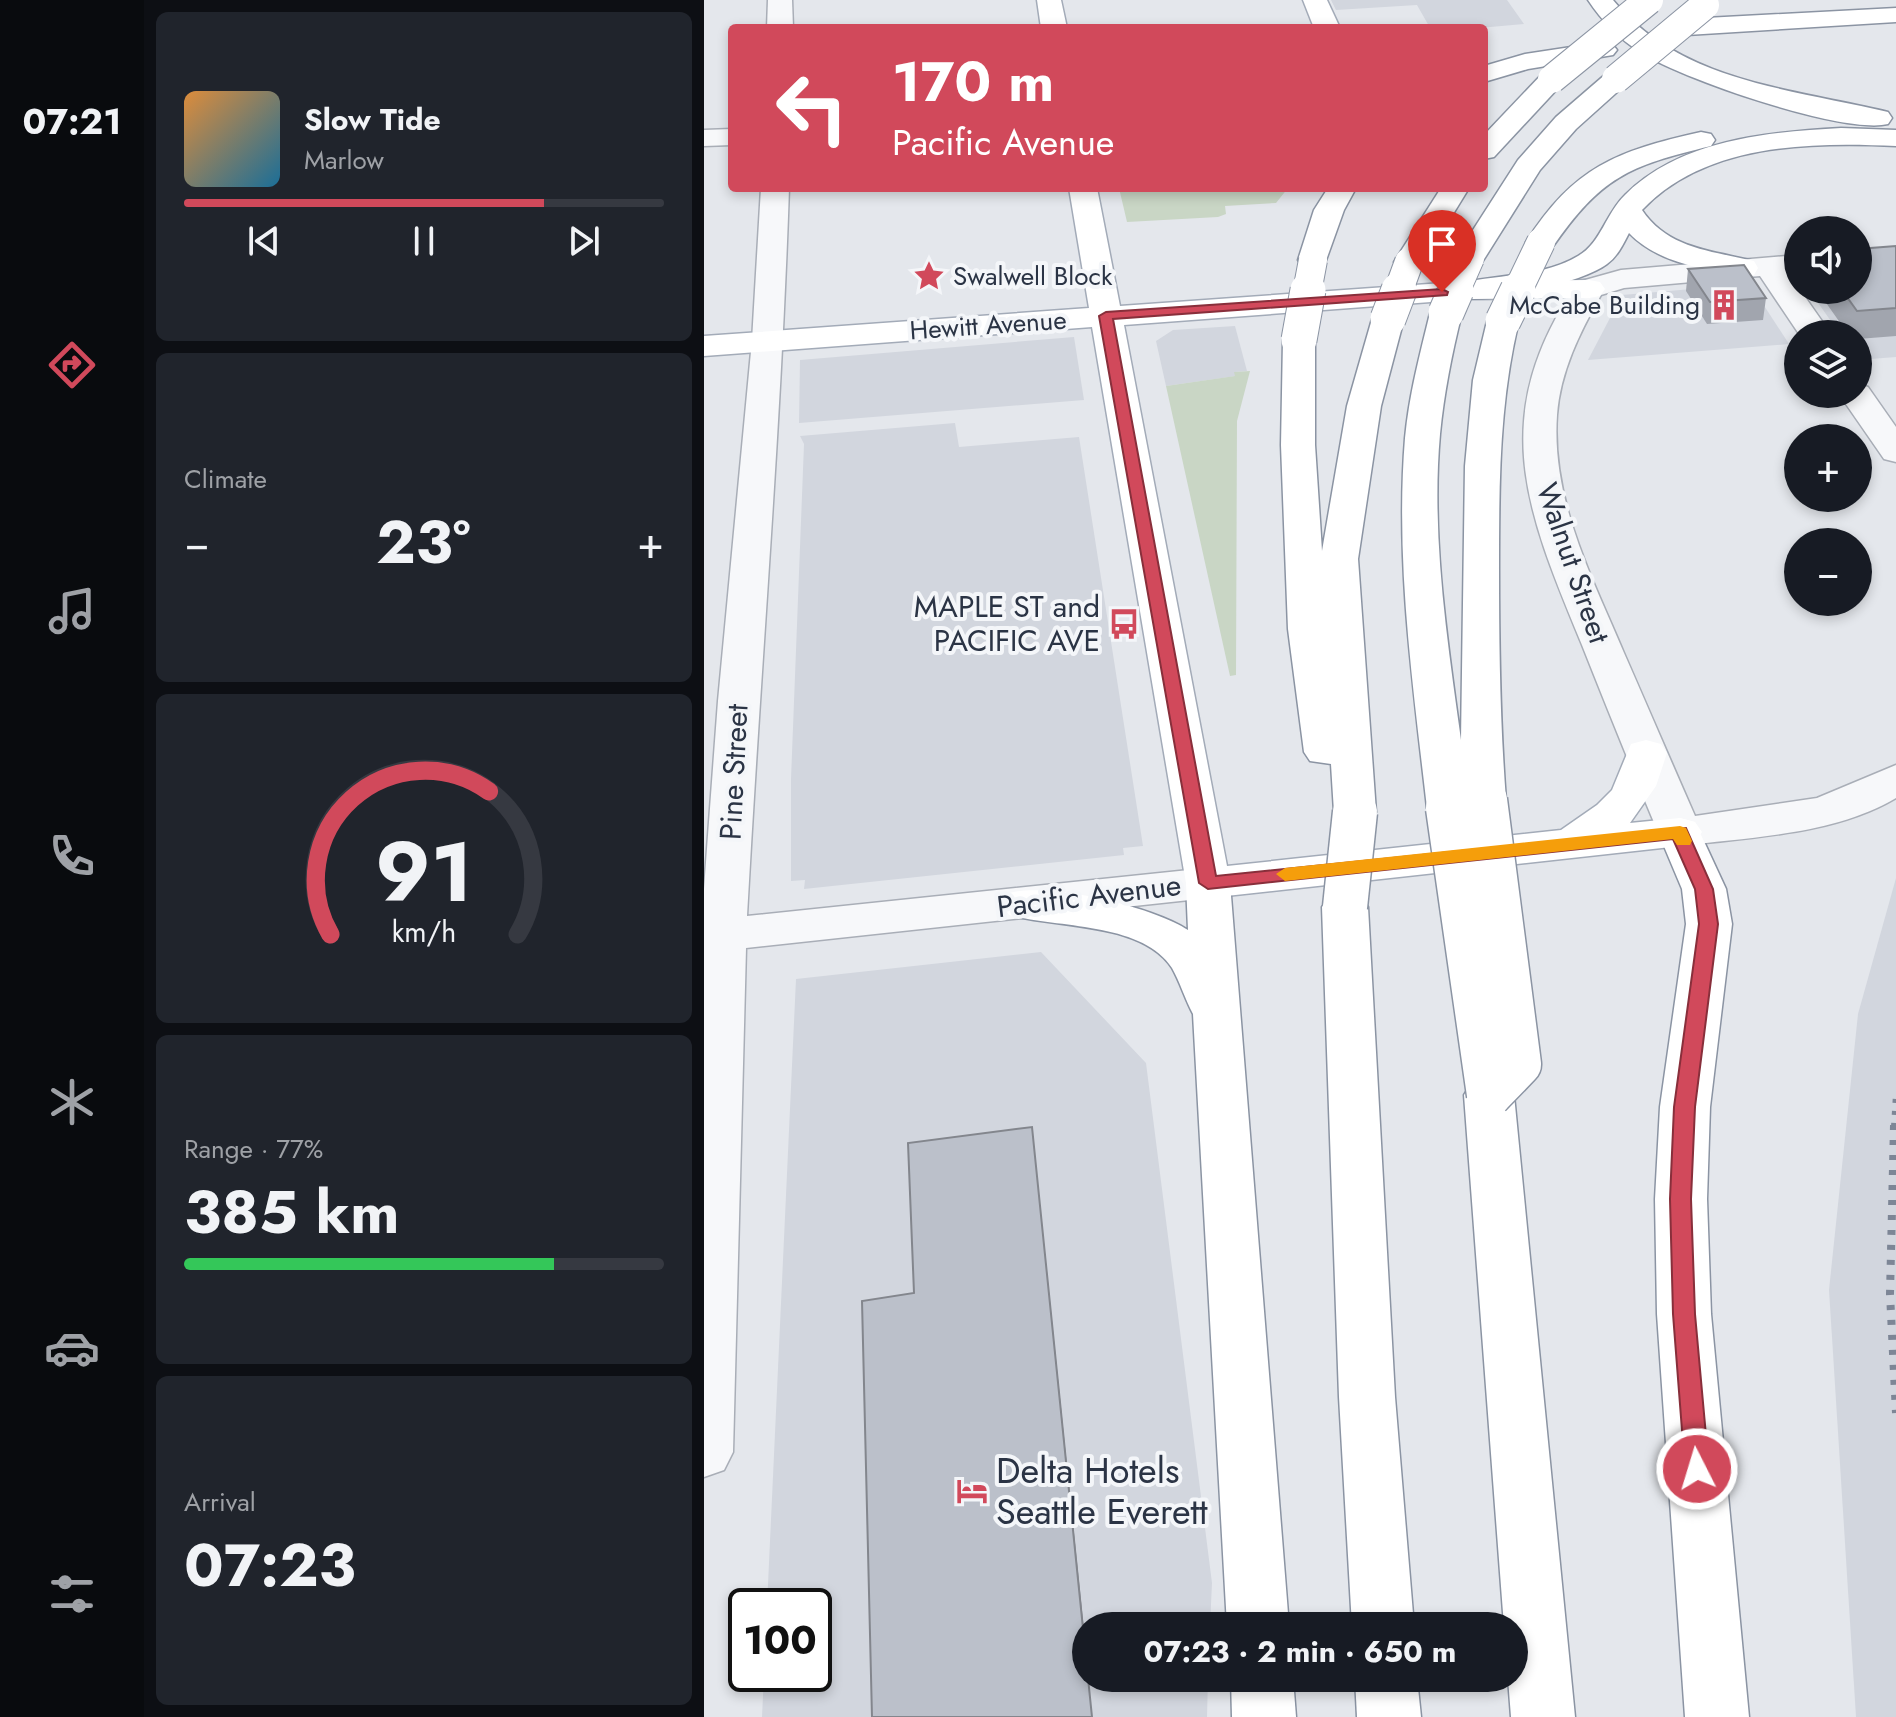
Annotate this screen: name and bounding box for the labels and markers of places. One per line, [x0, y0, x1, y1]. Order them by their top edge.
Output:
pin [1408, 210, 1476, 292]
place label: Swalwell Block [953, 257, 1113, 295]
place icon: Swalwell Block [912, 259, 946, 293]
place label: McCabe Building [1509, 286, 1700, 324]
building icon: McCabe Building [1707, 288, 1741, 322]
place label: MAPLE ST and PACIFIC AVE [914, 585, 1100, 662]
bus stop icon: MAPLE ST and PACIFIC AVE [1107, 607, 1141, 641]
place label: Delta Hotels Seattle Everett [996, 1444, 1208, 1537]
hotel icon: Delta Hotels Seattle Everett [955, 1474, 989, 1508]

